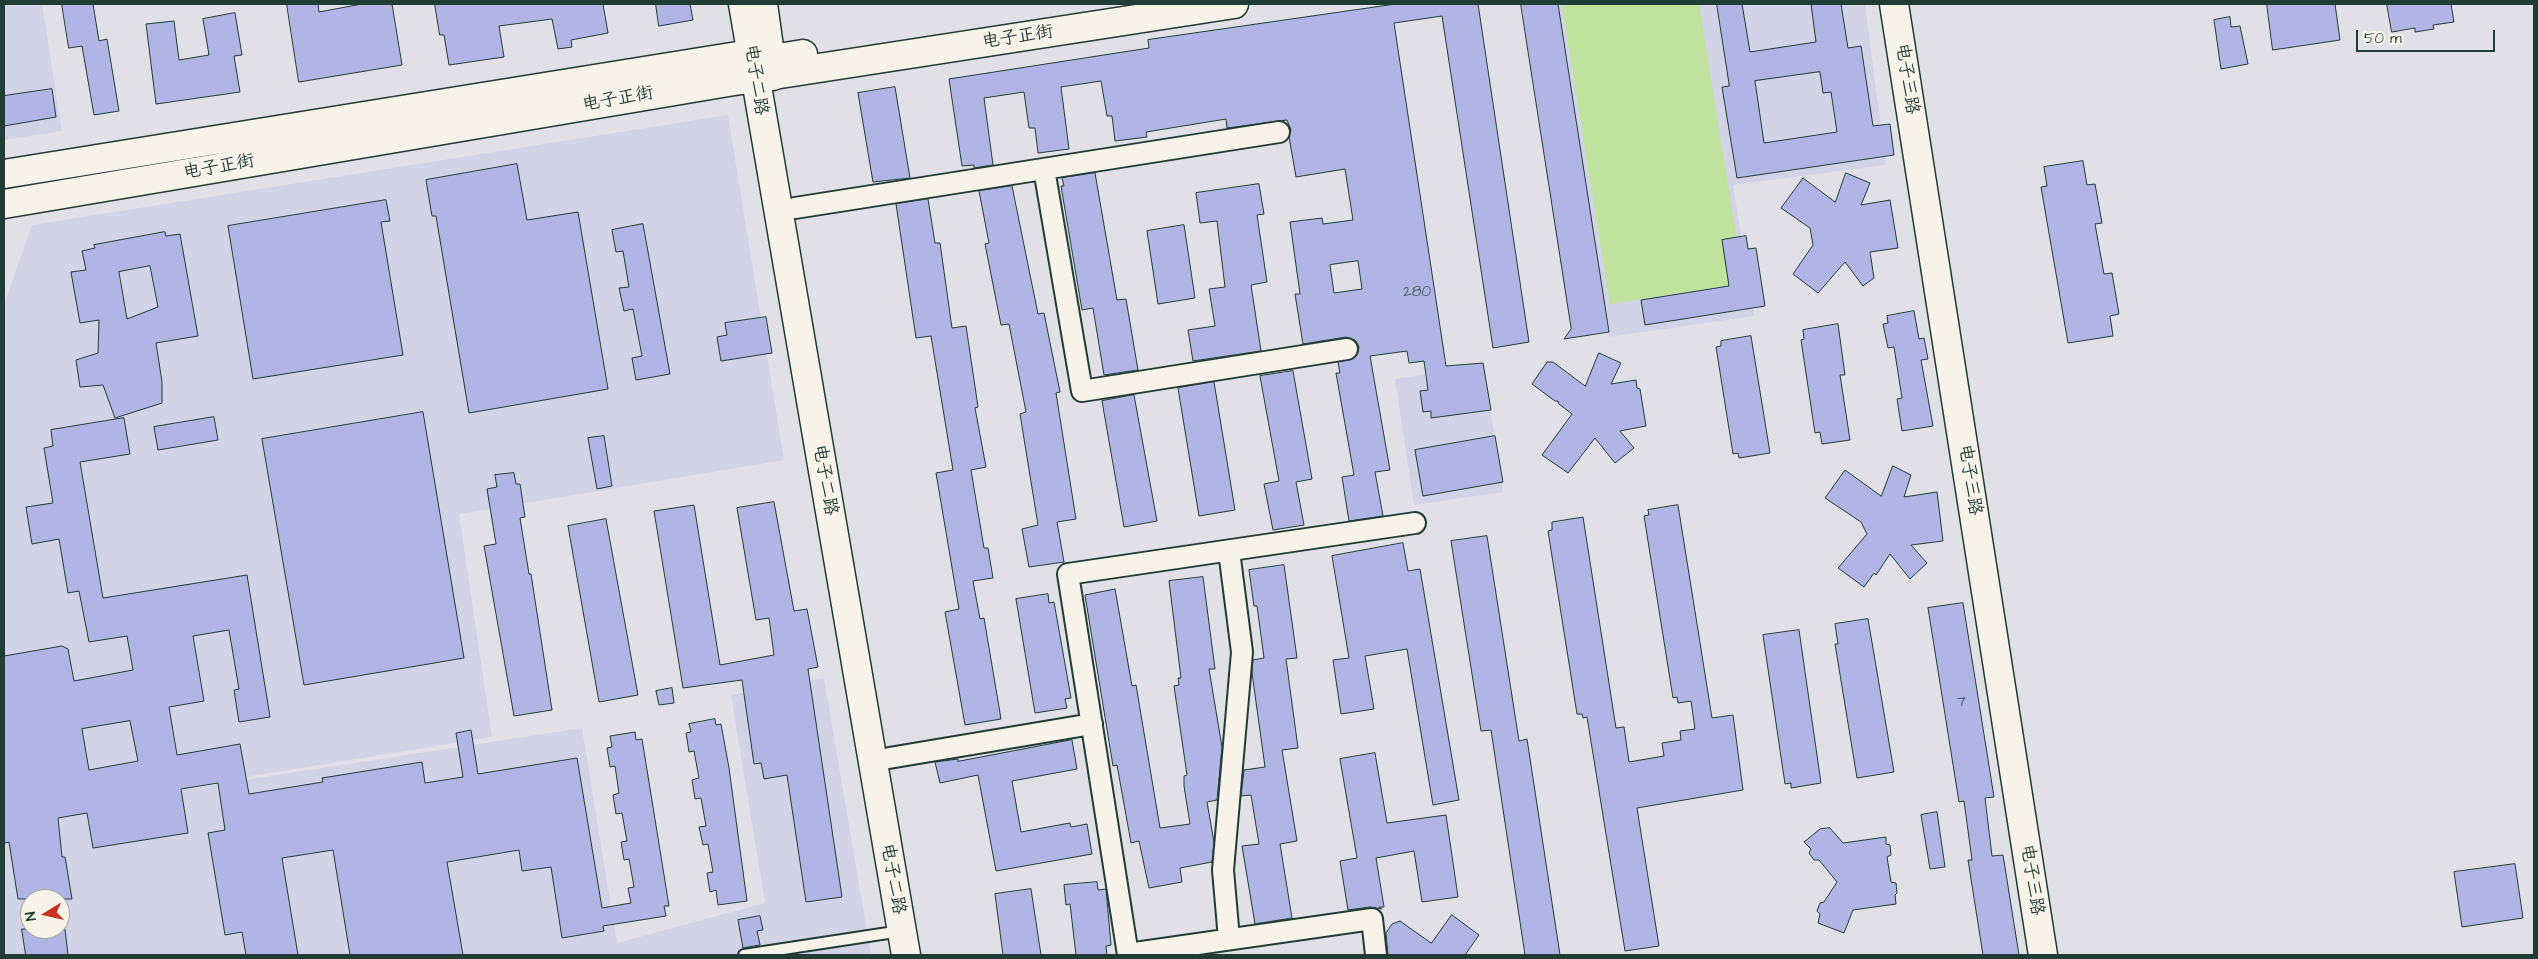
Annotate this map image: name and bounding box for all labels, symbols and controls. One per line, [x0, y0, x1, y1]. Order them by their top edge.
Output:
scale bar [2358, 20, 2497, 52]
street label: 电子正街 [981, 22, 1055, 54]
text: 50 m [2364, 28, 2402, 49]
street label: 电子三路 [1890, 42, 1922, 116]
street label: 电子二路 [739, 43, 771, 117]
street label: 电子正街 [581, 83, 655, 117]
street label: 电子正街 [182, 151, 256, 185]
house number: 280 [1403, 284, 1431, 302]
street label: 电子二路 [807, 443, 841, 517]
street label: 电子三路 [1953, 443, 1985, 517]
house number: 7 [1956, 694, 1966, 712]
street label: 电子二路 [875, 842, 909, 916]
street label: 电子三路 [2015, 843, 2047, 917]
north arrow [20, 889, 70, 939]
text: N [21, 910, 42, 922]

